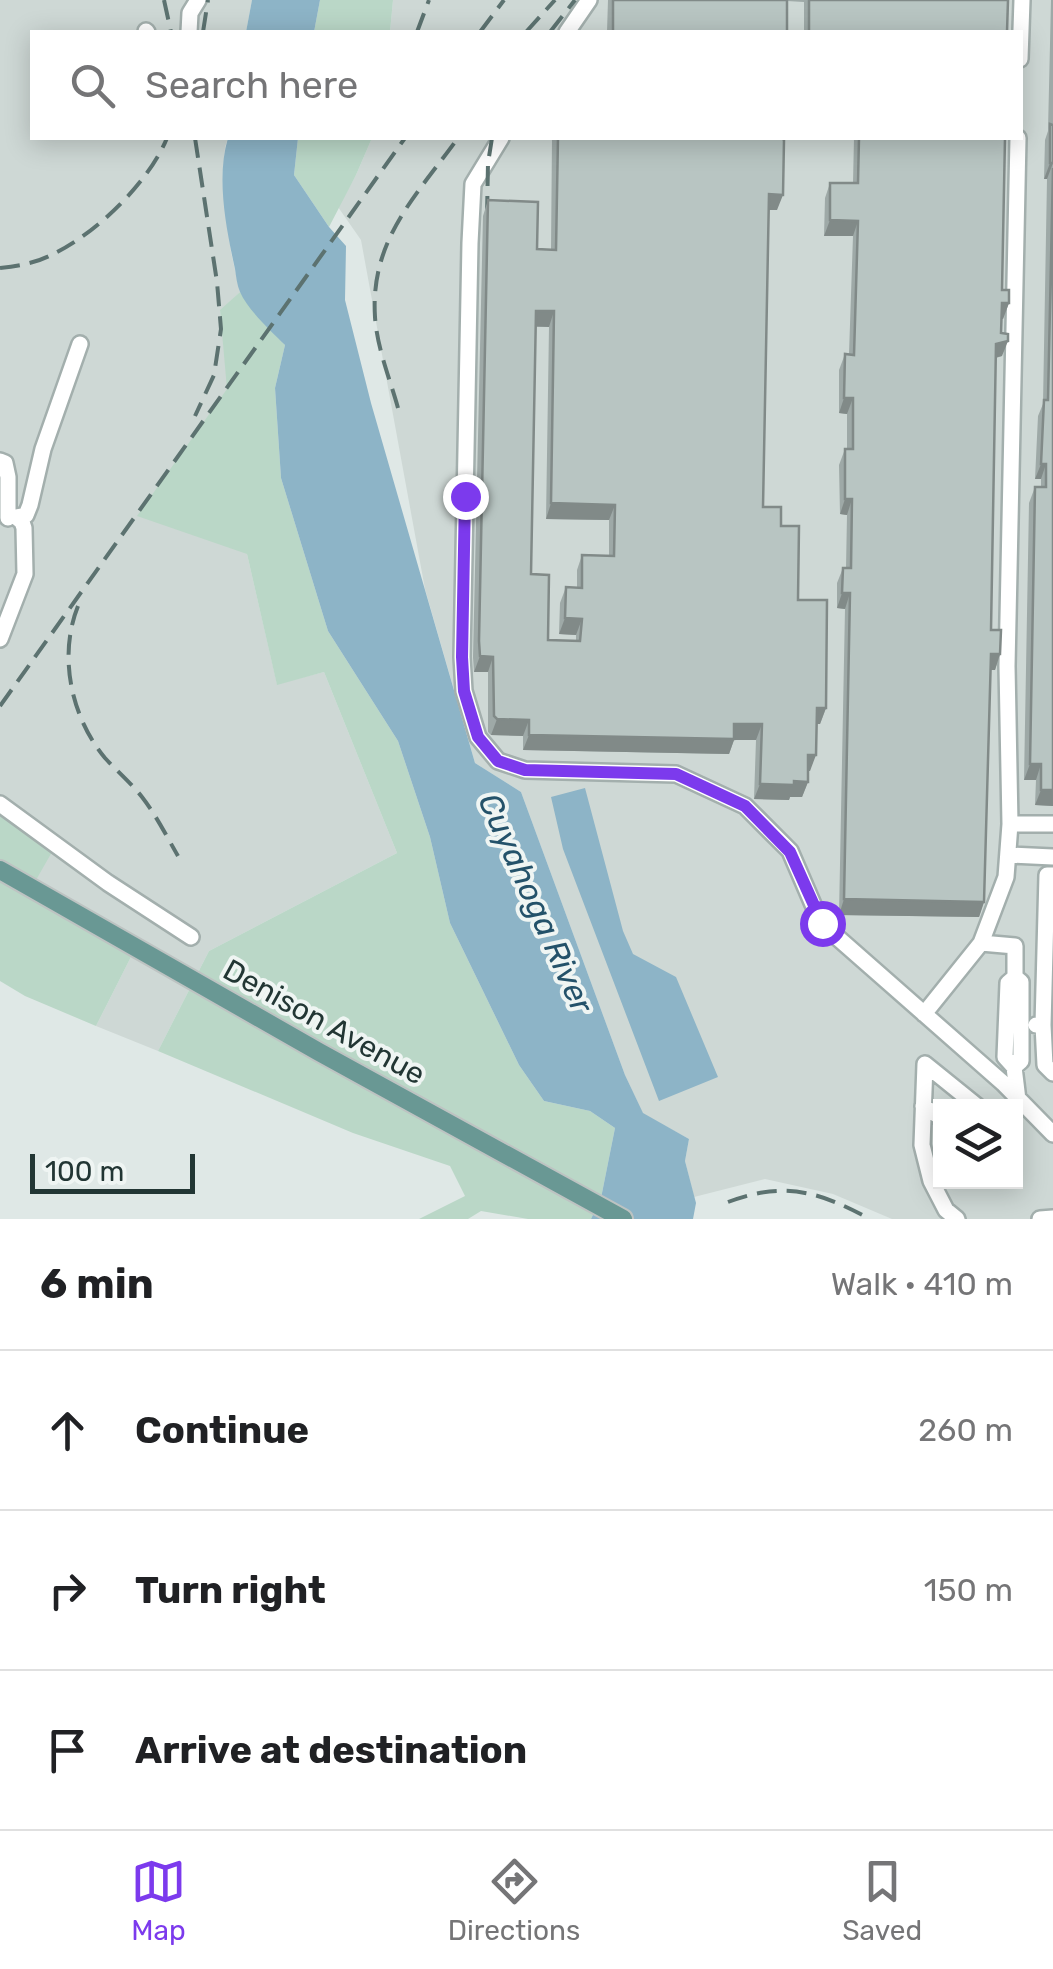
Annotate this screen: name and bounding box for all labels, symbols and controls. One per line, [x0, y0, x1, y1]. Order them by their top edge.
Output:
search box [30, 30, 1023, 140]
icon: search [65, 58, 120, 113]
text: Search here [145, 62, 358, 108]
route end [443, 474, 489, 520]
water label: Cuyahoga River [471, 787, 602, 1020]
route start [800, 901, 846, 947]
street label: Denison Avenue [217, 952, 431, 1092]
map controls [933, 1099, 1023, 1189]
button: layers [933, 1099, 1023, 1189]
scale bar [30, 1149, 195, 1194]
text: 100 m [45, 1155, 124, 1188]
text: 6 min [40, 1259, 154, 1309]
text: Walk · 410 m [831, 1265, 1013, 1303]
icon: ahead [40, 1403, 95, 1458]
text: Continue [135, 1407, 309, 1453]
text: 260 m [918, 1411, 1013, 1449]
icon: right [40, 1563, 95, 1618]
text: Turn right [135, 1567, 326, 1613]
text: 150 m [924, 1571, 1013, 1609]
icon: arrive [40, 1723, 95, 1778]
text: Arrive at destination [135, 1727, 527, 1773]
tab: Map [131, 1854, 186, 1947]
tab: Directions [448, 1854, 580, 1947]
tab: Saved [842, 1854, 922, 1947]

